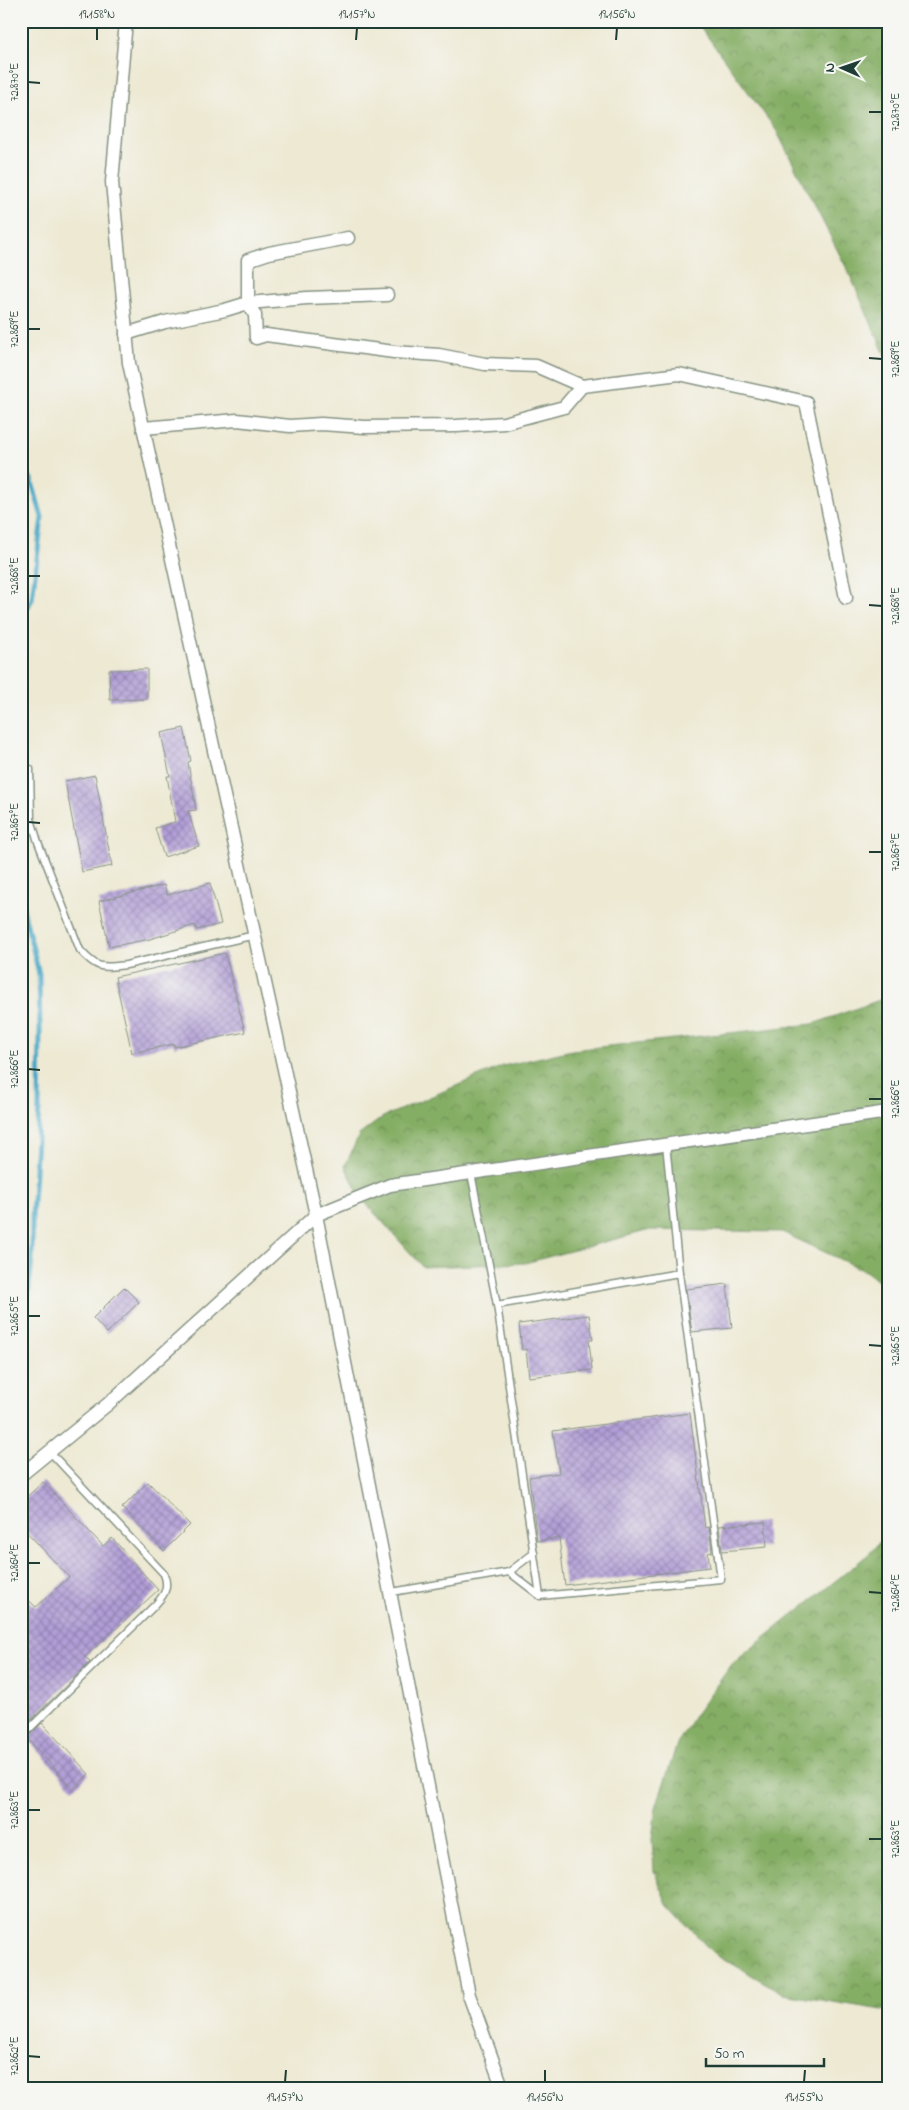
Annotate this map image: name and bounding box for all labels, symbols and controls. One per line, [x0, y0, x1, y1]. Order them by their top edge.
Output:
text: 19.158°N [79, 6, 115, 24]
text: 19.157°N [339, 6, 375, 24]
text: 19.156°N [598, 6, 636, 24]
north arrow [816, 42, 866, 92]
text: 72.870°E [6, 63, 24, 101]
text: N [820, 63, 841, 73]
text: 72.870°E [887, 93, 905, 131]
text: 72.869°E [6, 310, 24, 348]
text: 72.869°E [887, 340, 905, 378]
text: 72.868°E [6, 557, 24, 595]
text: 72.868°E [887, 587, 905, 625]
text: 72.867°E [6, 803, 24, 841]
text: 72.867°E [887, 833, 905, 871]
text: 72.866°E [6, 1050, 24, 1088]
text: 72.866°E [887, 1080, 905, 1118]
text: 72.865°E [6, 1296, 24, 1336]
text: 72.865°E [887, 1326, 905, 1366]
text: 72.864°E [6, 1544, 24, 1582]
text: 72.864°E [887, 1574, 905, 1612]
text: 72.863°E [6, 1791, 24, 1829]
text: 72.863°E [887, 1820, 905, 1858]
scale bar [706, 2035, 824, 2067]
text: 72.862°E [6, 2036, 24, 2076]
text: 50 m [714, 2043, 745, 2065]
text: 19.157°N [267, 2089, 303, 2107]
text: 19.156°N [526, 2089, 564, 2107]
text: 19.155°N [785, 2089, 823, 2107]

